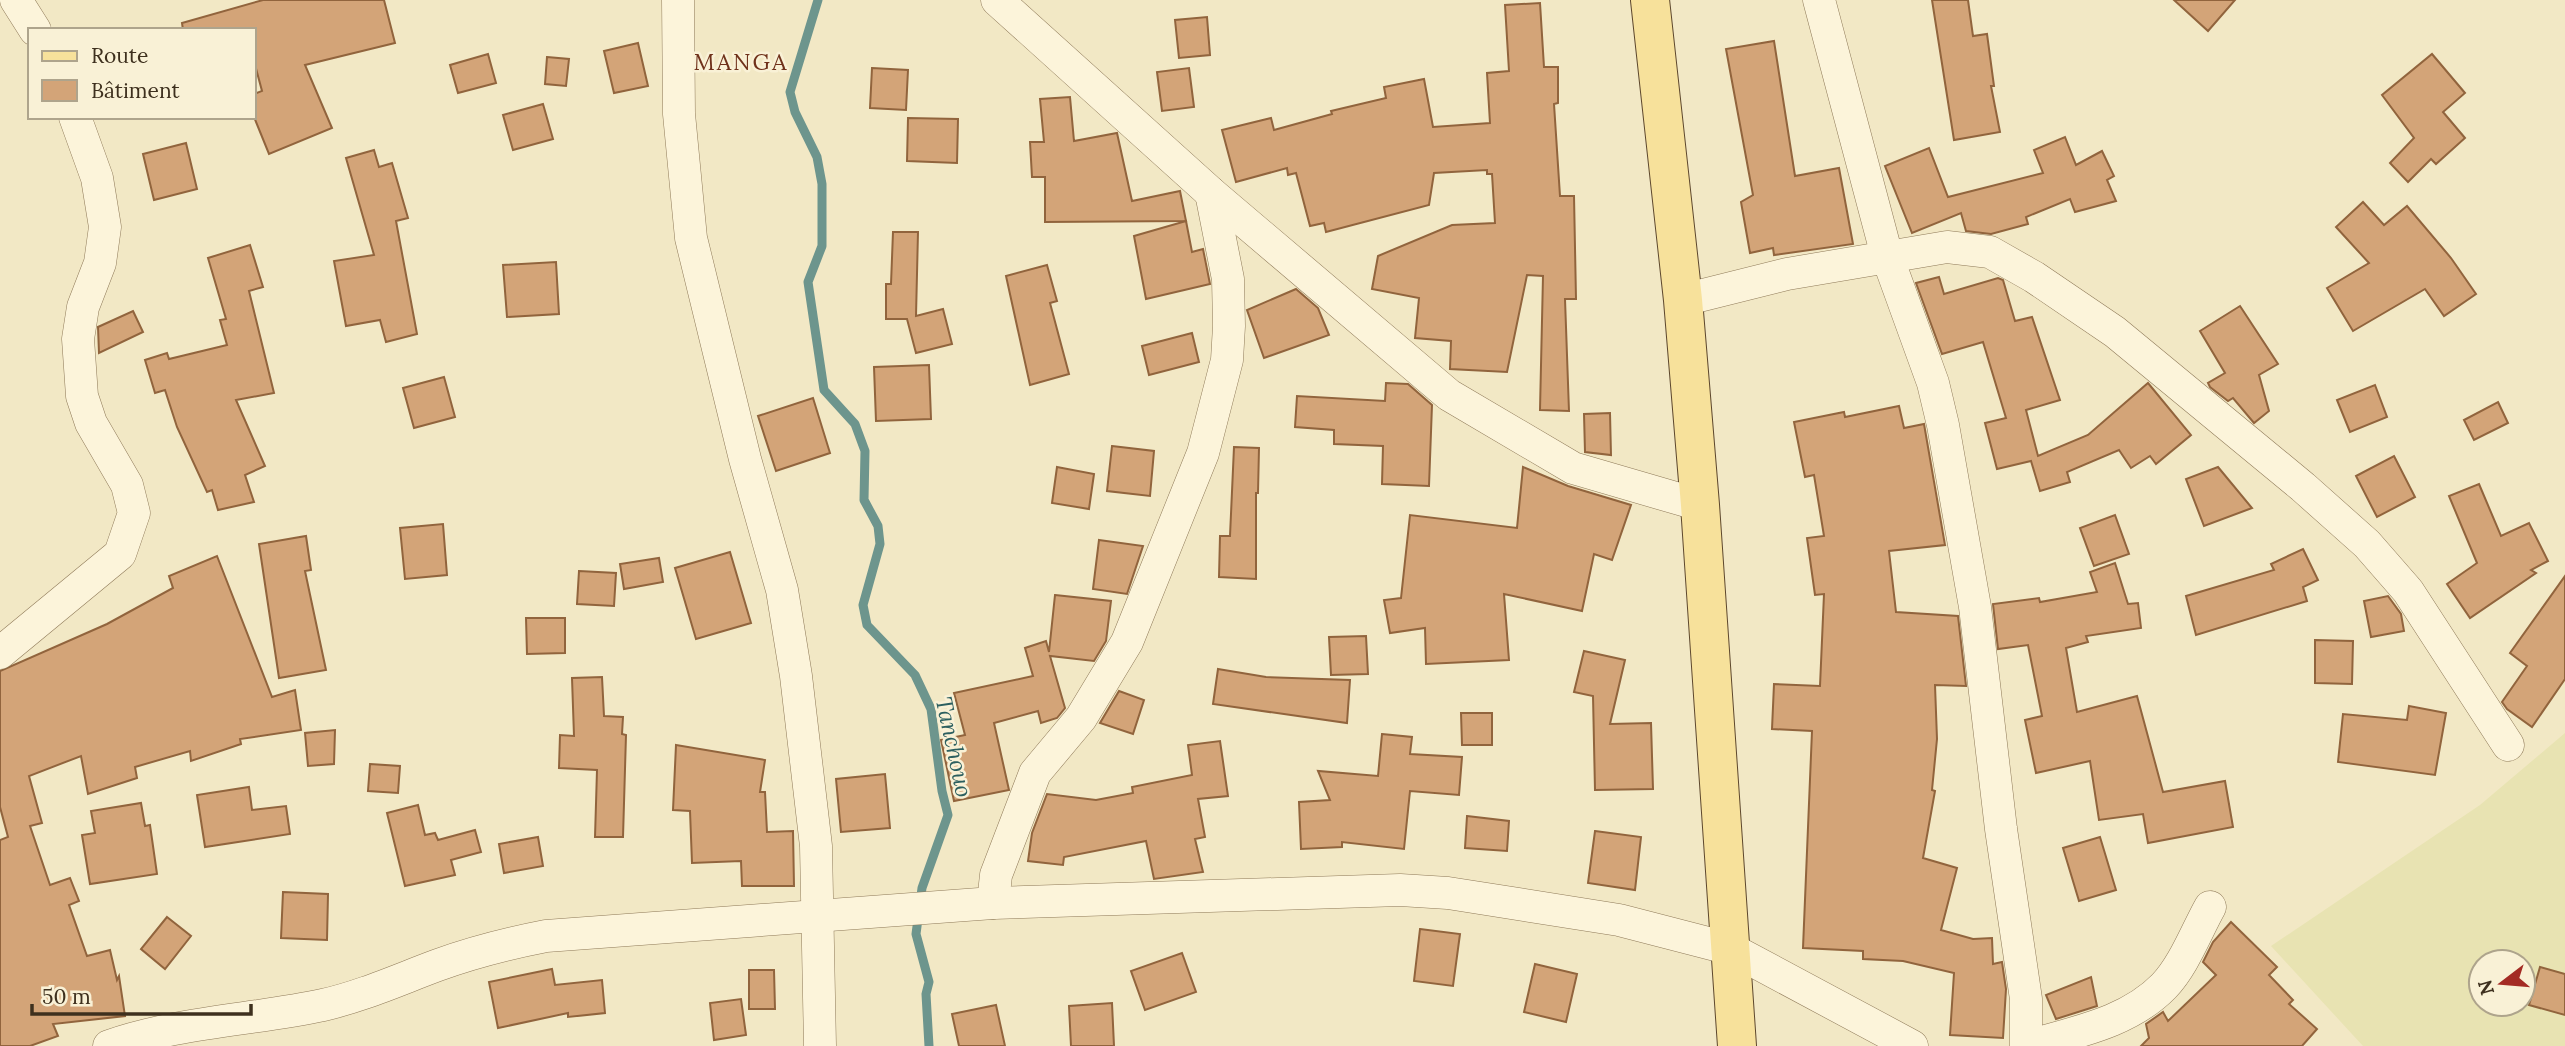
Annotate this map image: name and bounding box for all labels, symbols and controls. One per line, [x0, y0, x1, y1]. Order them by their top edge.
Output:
legend [28, 28, 256, 119]
text: Route [91, 42, 148, 69]
district label: MANGA [694, 47, 788, 76]
text: Bâtiment [91, 77, 180, 104]
water label: Tanchouo [930, 694, 979, 800]
north arrow [2467, 948, 2537, 1018]
scale bar [32, 972, 250, 1016]
text: N [2472, 977, 2499, 998]
text: 50 m [42, 983, 91, 1010]

